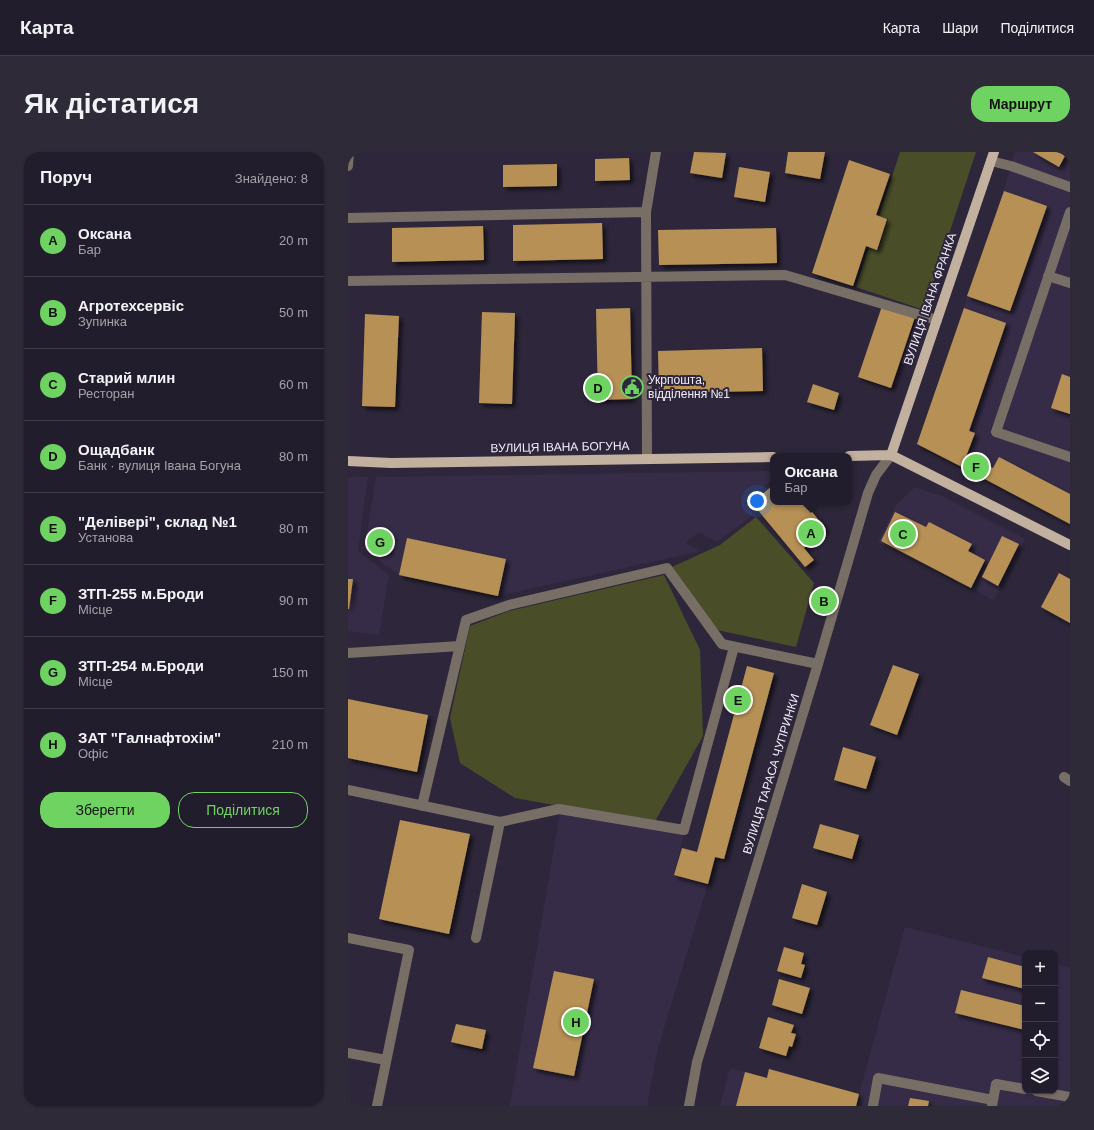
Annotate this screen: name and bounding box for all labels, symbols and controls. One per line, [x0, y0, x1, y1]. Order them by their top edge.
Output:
text: Карта [20, 17, 74, 38]
text: Карта [883, 20, 920, 36]
text: Шари [942, 20, 978, 36]
text: Поділитися [1000, 20, 1074, 36]
button: Маршрут [971, 86, 1070, 122]
text: Як дістатися [24, 88, 199, 119]
text: Поруч [40, 168, 92, 187]
text: Знайдено: 8 [235, 171, 308, 186]
text: Оксана [78, 225, 131, 242]
street label: ВУЛИЦЯ ІВАНА ФРАНКА [901, 231, 959, 367]
text: A [48, 233, 58, 248]
text: 20 m [279, 233, 308, 248]
text: Бар [78, 242, 101, 257]
text: Агротехсервіс [78, 297, 184, 314]
text: B [48, 305, 58, 320]
text: 50 m [279, 305, 308, 320]
text: Зупинка [78, 314, 127, 329]
text: Старий млин [78, 369, 175, 386]
pin: D [585, 373, 611, 403]
place label: Укрпошта, відділення №1 [648, 373, 730, 401]
public building icon: Укрпошта, відділення №1 [619, 374, 645, 400]
text: C [48, 377, 58, 392]
text: 60 m [279, 377, 308, 392]
text: Ресторан [78, 386, 135, 401]
street label: ВУЛИЦЯ ІВАНА БОГУНА [490, 439, 630, 455]
text: Ощадбанк [78, 441, 155, 458]
text: D [48, 449, 58, 464]
text: 80 m [279, 449, 308, 464]
pin: F [963, 452, 989, 482]
popup [770, 453, 852, 505]
text: Банк · вулиця Івана Богуна [78, 458, 241, 473]
text: Оксана [784, 463, 838, 480]
text: Бар [784, 480, 807, 495]
your location [747, 491, 767, 511]
text: "Делівері", склад №1 [78, 513, 237, 530]
pin: A [798, 518, 824, 548]
pin: C [890, 519, 916, 549]
text: E [49, 521, 57, 536]
text: 80 m [279, 521, 308, 536]
pin: G [367, 527, 393, 557]
text: Установа [78, 530, 133, 545]
text: ЗТП-255 м.Броди [78, 585, 204, 602]
pin: B [811, 586, 837, 616]
text: F [49, 593, 57, 608]
text: 90 m [279, 593, 308, 608]
text: Місце [78, 602, 113, 617]
text: ЗТП-254 м.Броди [78, 657, 204, 674]
text: G [48, 665, 58, 680]
text: 150 m [272, 665, 308, 680]
text: Місце [78, 674, 113, 689]
pin: E [725, 685, 751, 715]
street label: ВУЛИЦЯ ТАРАСА ЧУПРИНКИ [740, 692, 802, 856]
text: ЗАТ "Галнафтохім" [78, 729, 221, 746]
text: H [48, 737, 58, 752]
text: 210 m [272, 737, 308, 752]
text: Офіс [78, 746, 108, 761]
button: Зберегти [40, 792, 170, 828]
button: Поділитися [178, 792, 308, 828]
map controls [1022, 950, 1058, 1094]
button: + [1022, 950, 1058, 986]
button: − [1022, 986, 1058, 1022]
pin: H [563, 1007, 589, 1037]
button: locate [1022, 1022, 1058, 1058]
button: layers [1022, 1058, 1058, 1094]

